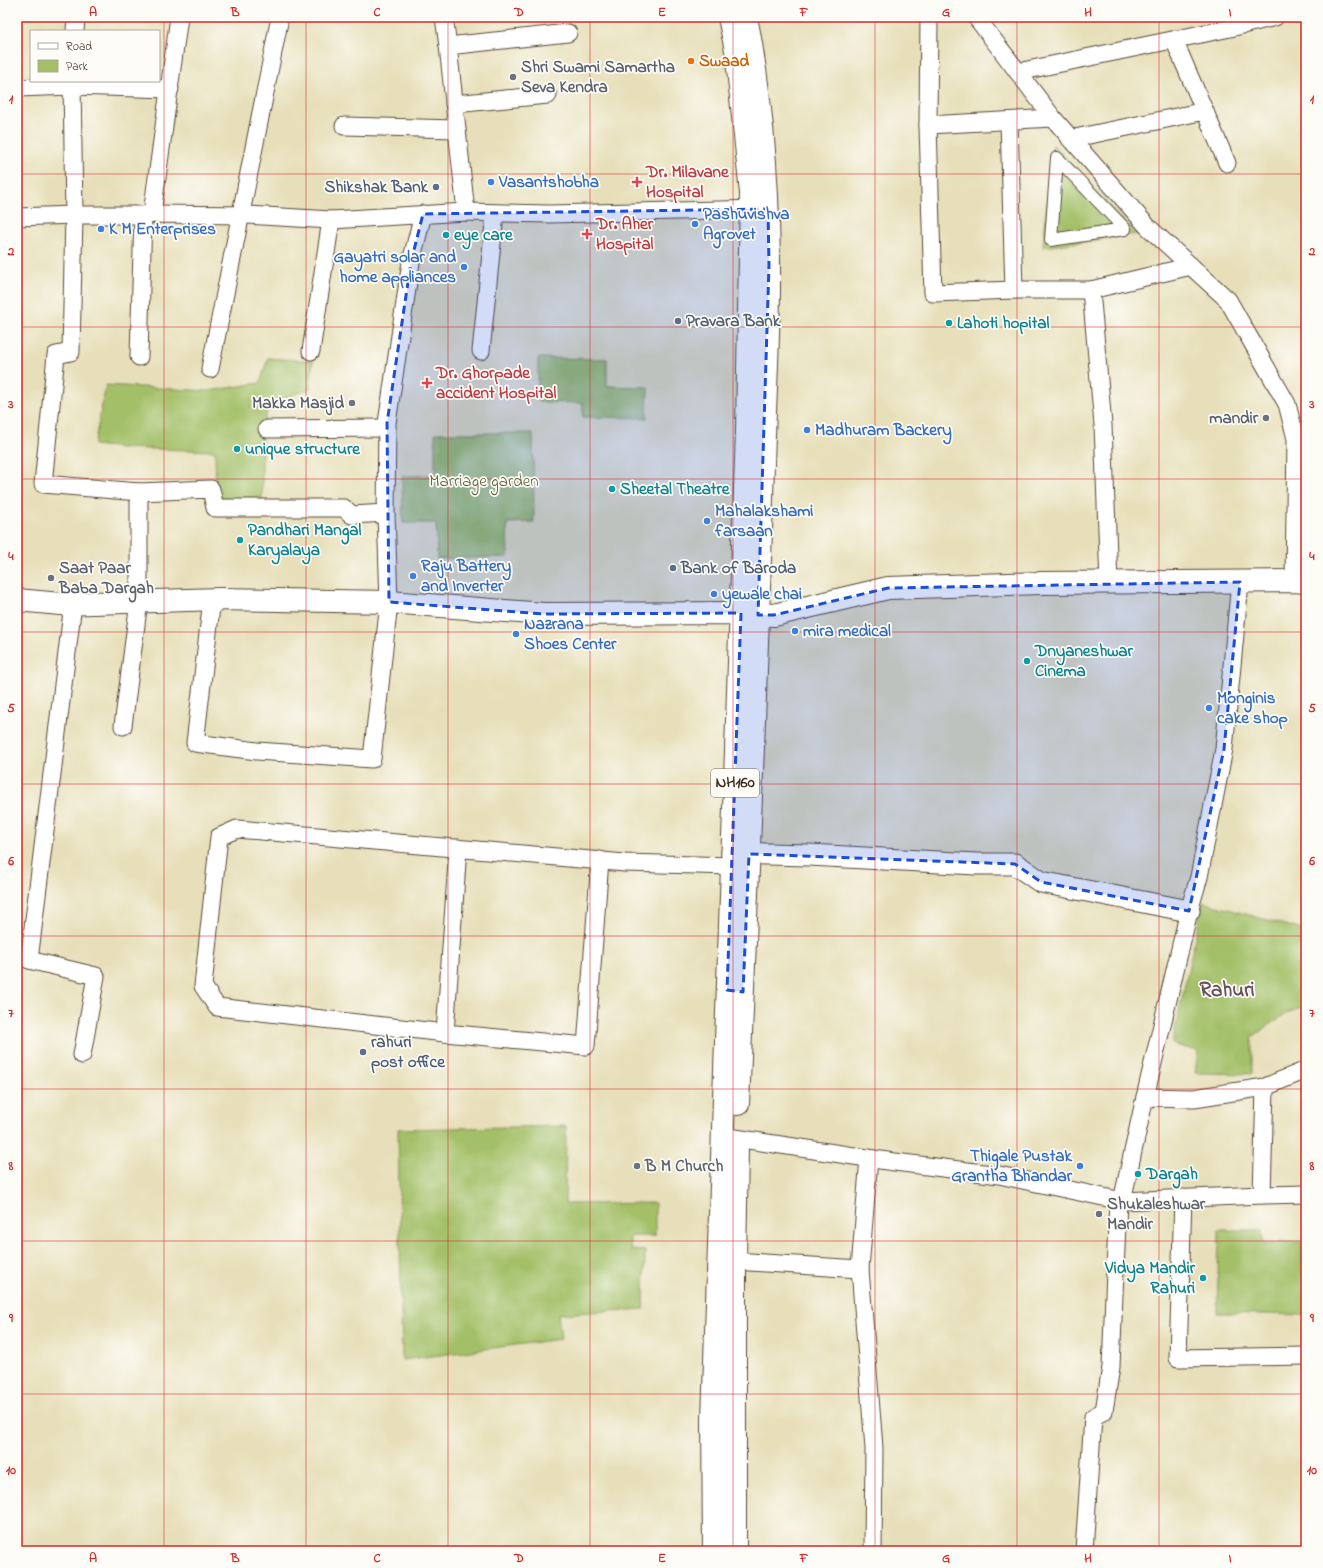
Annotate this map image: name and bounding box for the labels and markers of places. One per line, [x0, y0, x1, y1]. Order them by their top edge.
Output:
place label: Swaad [699, 49, 749, 74]
place label: Shri Swami Samartha Seva Kendra [521, 55, 675, 100]
marker: Swaad [686, 56, 696, 66]
marker: Shri Swami Samartha Seva Kendra [508, 72, 518, 82]
place label: Dr. Milavane Hospital [645, 160, 730, 205]
place label: Vasantshobha [498, 170, 599, 195]
place label: Shikshak Bank [324, 175, 429, 200]
marker: Dr. Milavane Hospital [631, 176, 643, 188]
marker: Vasantshobha [486, 177, 496, 187]
marker: Shikshak Bank [431, 182, 441, 192]
place label: Pashuvishva Agrovet [703, 202, 790, 249]
place label: Dr. Aher Hospital [595, 212, 654, 257]
place label: K M Enterprises [109, 217, 216, 242]
marker: Pashuvishva Agrovet [690, 219, 700, 229]
place label: eye care [454, 223, 514, 250]
marker: K M Enterprises [96, 224, 106, 234]
marker: Dr. Aher Hospital [581, 228, 593, 240]
marker: eye care [441, 230, 451, 240]
place label: Gayatri solar and home appliances [334, 245, 456, 290]
marker: Gayatri solar and home appliances [459, 262, 469, 272]
place label: Pravara Bank [686, 309, 781, 334]
place label: Lahoti hopital [957, 311, 1050, 336]
marker: Pravara Bank [673, 316, 683, 326]
marker: Lahoti hopital [944, 318, 954, 328]
place label: Dr. Ghorpade accident Hospital [435, 361, 556, 406]
marker: Dr. Ghorpade accident Hospital [421, 377, 433, 389]
place label: Makka Masjid [252, 391, 344, 416]
marker: Makka Masjid [347, 398, 357, 408]
place label: mandir [1209, 406, 1259, 431]
marker: mandir [1261, 413, 1271, 423]
place label: Madhuram Backery [815, 418, 952, 445]
marker: Madhuram Backery [802, 425, 812, 435]
place label: unique structure [245, 437, 361, 462]
marker: unique structure [232, 444, 242, 454]
place label: Sheetal Theatre [620, 477, 731, 502]
marker: Sheetal Theatre [607, 484, 617, 494]
place label: Mahalakshami farsaan [714, 499, 813, 544]
marker: Mahalakshami farsaan [702, 516, 712, 526]
place label: Pandhari Mangal Karyalaya [248, 518, 361, 565]
marker: Pandhari Mangal Karyalaya [235, 535, 245, 545]
place label: Raju Battery and Inverter [421, 554, 512, 599]
place label: Saat Paar Baba Dargah [58, 556, 154, 603]
place label: Bank of Baroda [680, 556, 796, 581]
marker: Bank of Baroda [668, 563, 678, 573]
marker: Raju Battery and Inverter [408, 571, 418, 581]
marker: Saat Paar Baba Dargah [46, 573, 56, 583]
place label: yewale chai [722, 582, 802, 609]
marker: yewale chai [709, 589, 719, 599]
place label: Nazrana Shoes Center [524, 612, 617, 657]
place label: mira medical [803, 619, 891, 644]
marker: mira medical [790, 626, 800, 636]
marker: Nazrana Shoes Center [511, 629, 521, 639]
place label: Dnyaneshwar Cinema [1034, 639, 1134, 684]
marker: Dnyaneshwar Cinema [1022, 656, 1032, 666]
place label: Monginis cake shop [1217, 686, 1288, 731]
marker: Monginis cake shop [1204, 703, 1214, 713]
place label: rahuri post office [371, 1030, 446, 1075]
marker: rahuri post office [358, 1047, 368, 1057]
place label: Thigale Pustak Grantha Bhandar [951, 1144, 1073, 1189]
place label: B M Church [644, 1154, 723, 1179]
marker: B M Church [632, 1161, 642, 1171]
marker: Thigale Pustak Grantha Bhandar [1075, 1161, 1085, 1171]
place label: Dargah [1145, 1162, 1198, 1189]
marker: Dargah [1133, 1169, 1143, 1179]
place label: Shukaleshwar Mandir [1107, 1192, 1206, 1237]
marker: Shukaleshwar Mandir [1094, 1209, 1104, 1219]
place label: Vidya Mandir Rahuri [1104, 1256, 1196, 1301]
marker: Vidya Mandir Rahuri [1198, 1273, 1208, 1283]

